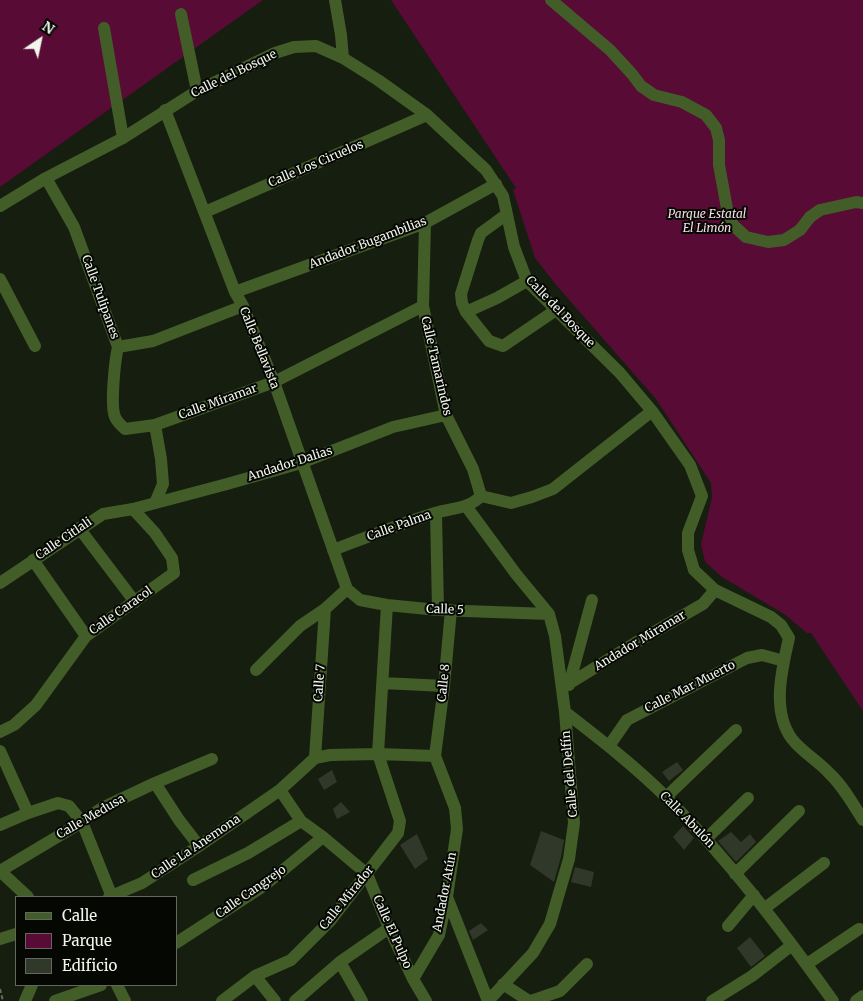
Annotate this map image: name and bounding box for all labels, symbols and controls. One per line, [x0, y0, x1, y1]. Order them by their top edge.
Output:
north arrow [15, 15, 65, 65]
text: N [39, 17, 58, 38]
street label: Calle del Bosque [189, 47, 279, 101]
street label: Calle Los Ciruelos [266, 138, 366, 190]
park label: Parque Estatal El Limón [668, 208, 746, 236]
street label: Andador Bugambilias [307, 214, 429, 272]
street label: Calle Tulipanes [78, 253, 122, 341]
street label: Calle del Bosque [522, 273, 598, 351]
street label: Calle Bellavista [236, 305, 282, 391]
street label: Calle Tamarindos [418, 315, 454, 417]
street label: Calle Miramar [177, 381, 259, 423]
street label: Andador Dalias [246, 444, 334, 484]
street label: Calle Palma [365, 508, 433, 544]
street label: Calle Citlali [33, 515, 95, 563]
street label: Calle Caracol [87, 584, 155, 638]
street label: Calle 5 [426, 602, 464, 618]
street label: Andador Miramar [592, 608, 688, 674]
street label: Calle Mar Muerto [642, 658, 738, 716]
street label: Calle 8 [435, 663, 453, 703]
street label: Calle 7 [311, 664, 329, 702]
street label: Calle del Delfín [559, 730, 581, 818]
street label: Calle Abulón [657, 789, 717, 851]
street label: Calle Medusa [54, 792, 128, 842]
street label: Calle La Anemona [149, 812, 243, 882]
street label: Andador Atún [430, 851, 460, 933]
street label: Calle Cangrejo [213, 862, 289, 922]
street label: Calle Mirador [317, 863, 377, 933]
street label: Calle El Pulpo [369, 893, 415, 971]
legend [15, 896, 178, 986]
text: Calle [62, 906, 97, 925]
text: Parque [62, 931, 112, 950]
text: Edificio [62, 956, 117, 975]

